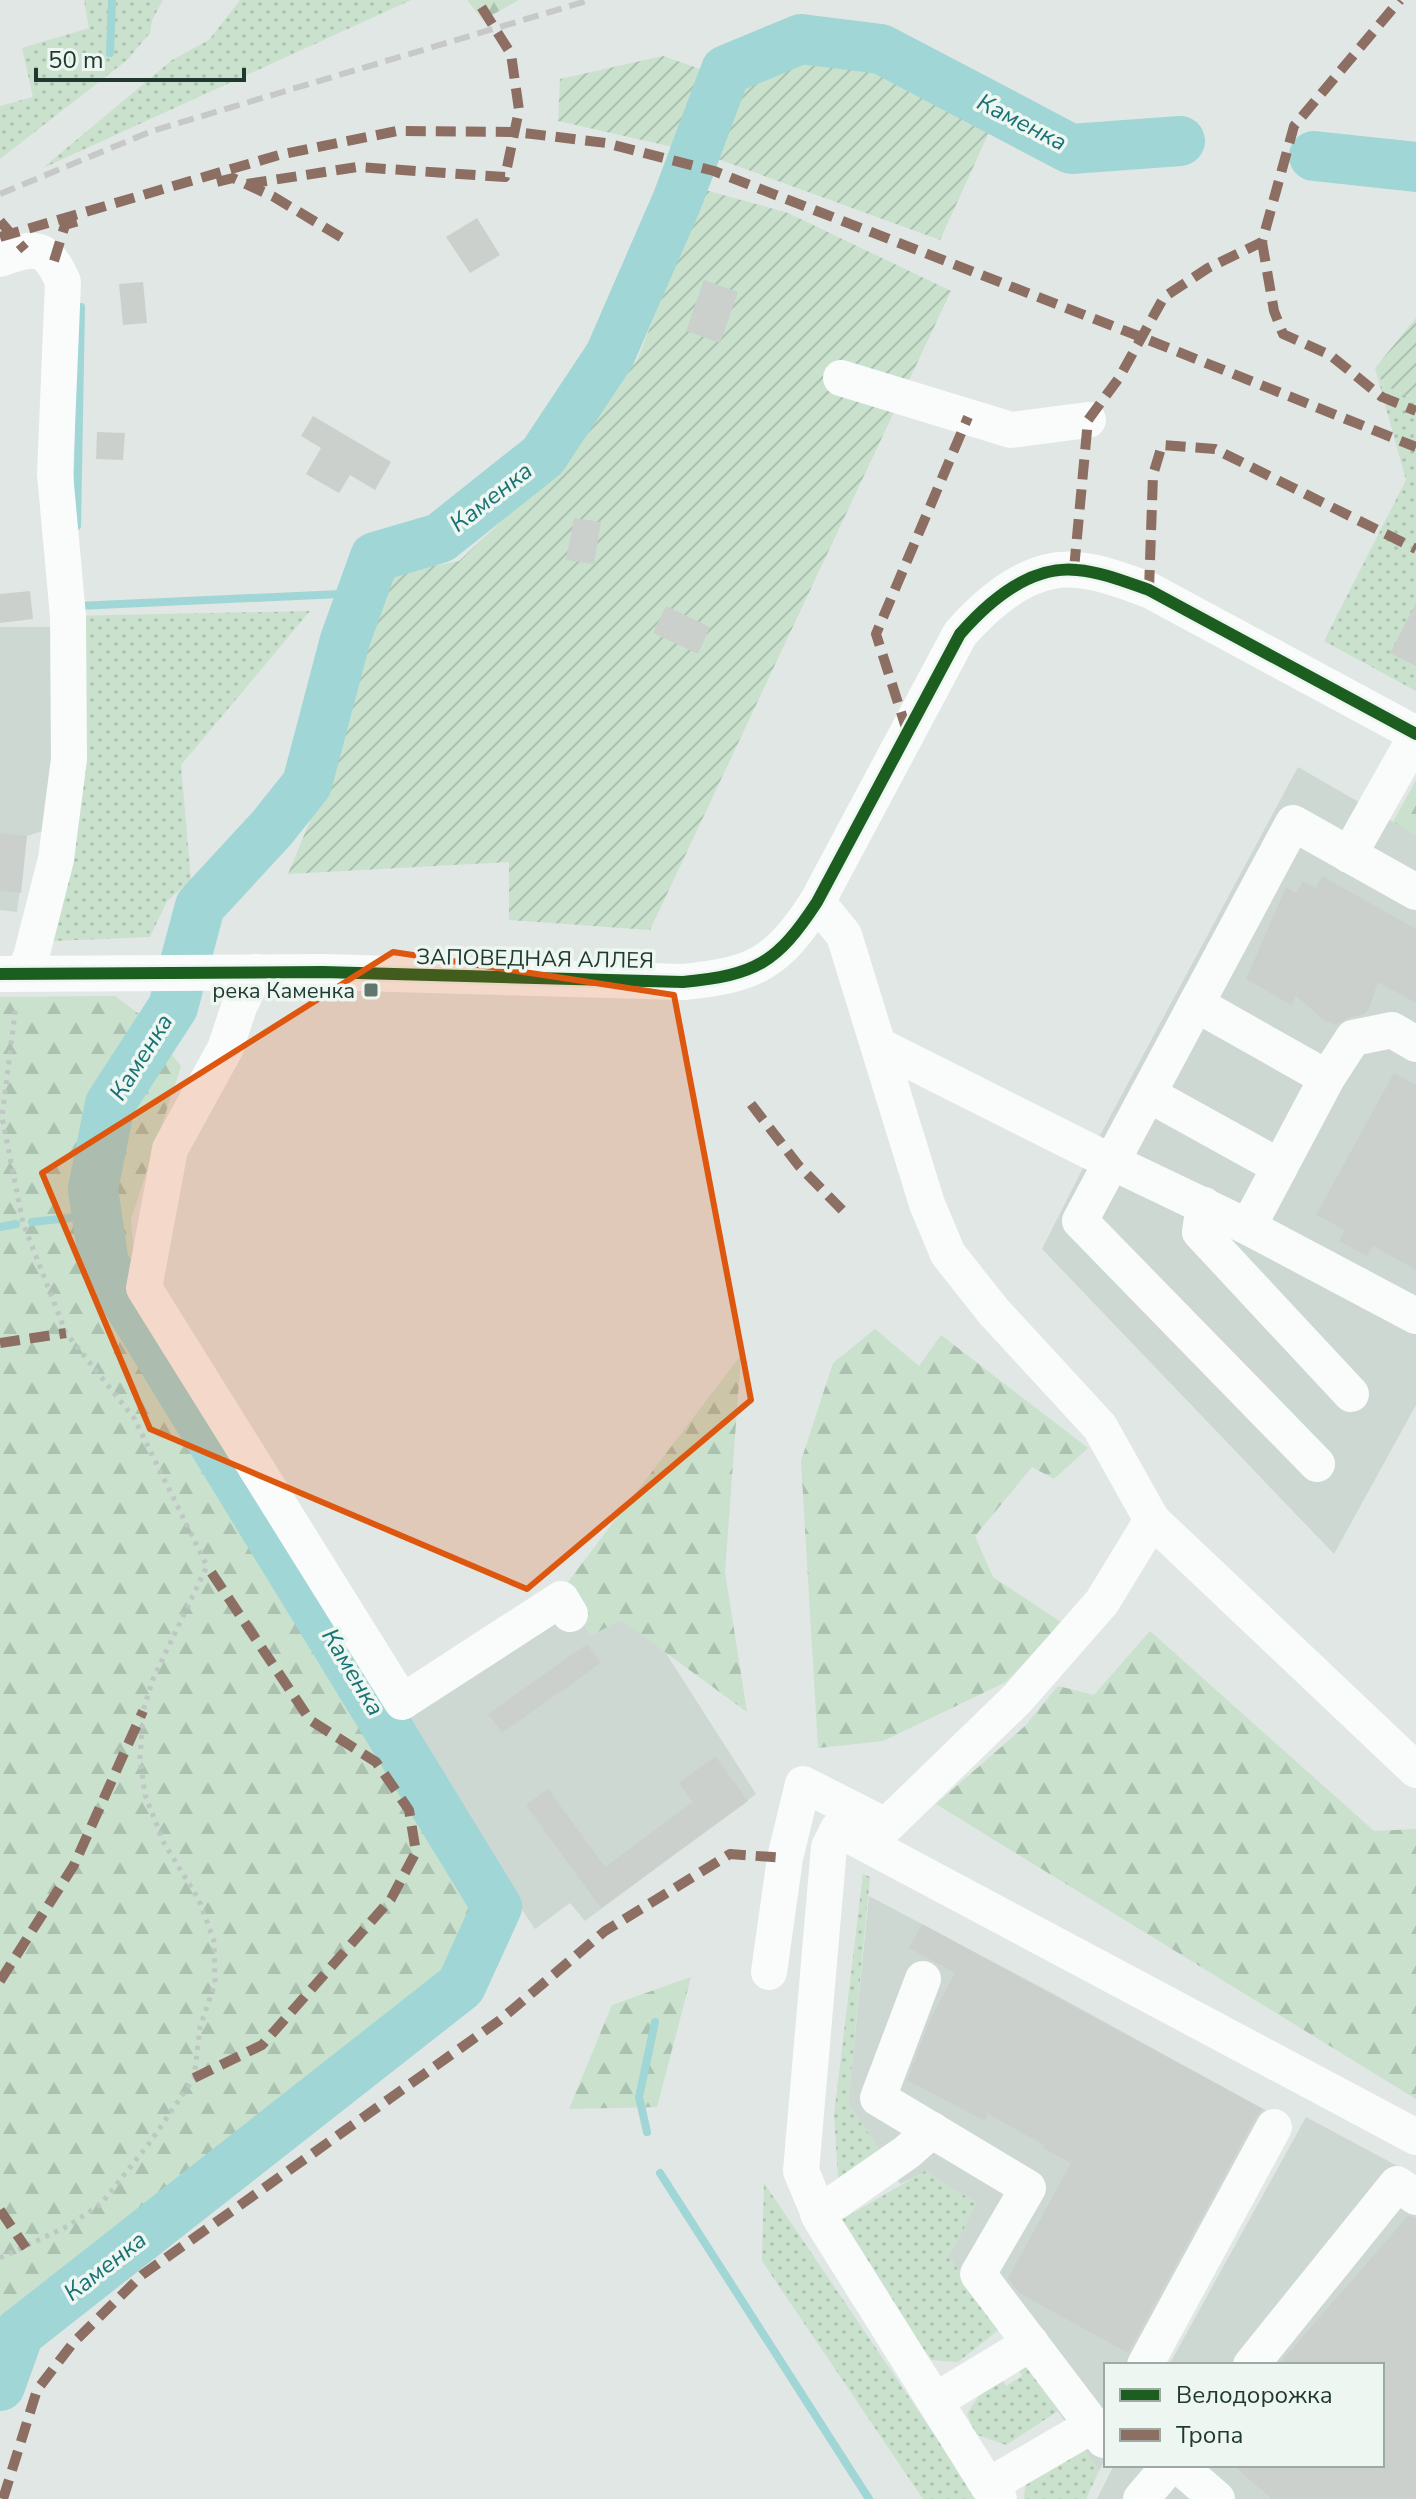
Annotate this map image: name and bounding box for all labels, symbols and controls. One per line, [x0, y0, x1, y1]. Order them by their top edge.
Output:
scale bar [36, 32, 244, 82]
text: 50 m [48, 44, 104, 76]
water label: Каменка [972, 86, 1072, 158]
water label: Каменка [443, 455, 539, 539]
street label: ЗАПОВЕДНАЯ АЛЛЕЯ [416, 942, 654, 976]
place label: река Каменка [212, 976, 355, 1006]
marker: река Каменка [362, 981, 380, 999]
water label: Каменка [102, 1007, 180, 1107]
water label: Каменка [314, 1622, 392, 1722]
water label: Каменка [57, 2224, 153, 2308]
legend [1104, 2363, 1384, 2467]
text: Велодорожка [1176, 2379, 1333, 2411]
text: Тропа [1176, 2419, 1243, 2451]

